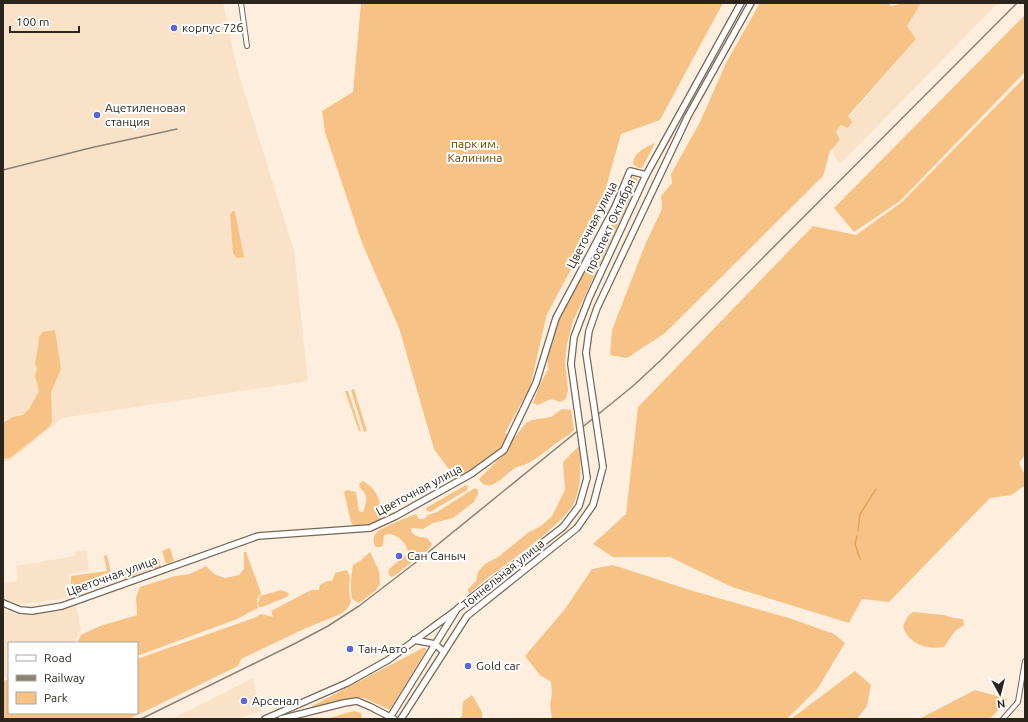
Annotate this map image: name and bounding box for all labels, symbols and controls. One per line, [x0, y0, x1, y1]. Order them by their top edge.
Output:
scale bar [10, 8, 79, 34]
text: 100 m [16, 15, 49, 28]
place label: корпус 72б [182, 21, 244, 34]
marker: корпус 72б [169, 23, 179, 33]
place label: Ацетиленовая станция [105, 101, 186, 128]
marker: Ацетиленовая станция [92, 110, 102, 120]
park label: парк им. Калинина [448, 137, 502, 164]
street label: проспект Октября [582, 177, 637, 275]
street label: Цветочная улица [564, 179, 619, 270]
street label: Цветочная улица [374, 461, 464, 518]
street label: Тоннельная улица [459, 536, 546, 611]
place label: Сан Саныч [407, 549, 466, 562]
marker: Сан Саныч [394, 551, 404, 561]
street label: Цветочная улица [65, 553, 159, 598]
legend [8, 642, 138, 714]
place label: Тан-Авто [358, 642, 408, 655]
marker: Тан-Авто [345, 644, 355, 654]
text: Road [44, 651, 72, 664]
place label: Gold car [476, 659, 521, 672]
marker: Gold car [463, 661, 473, 671]
text: Railway [44, 671, 85, 684]
north arrow [980, 674, 1020, 714]
text: Park [44, 691, 68, 704]
place label: Арсенал [252, 694, 299, 707]
marker: Арсенал [239, 696, 249, 706]
text: N [996, 697, 1006, 710]

